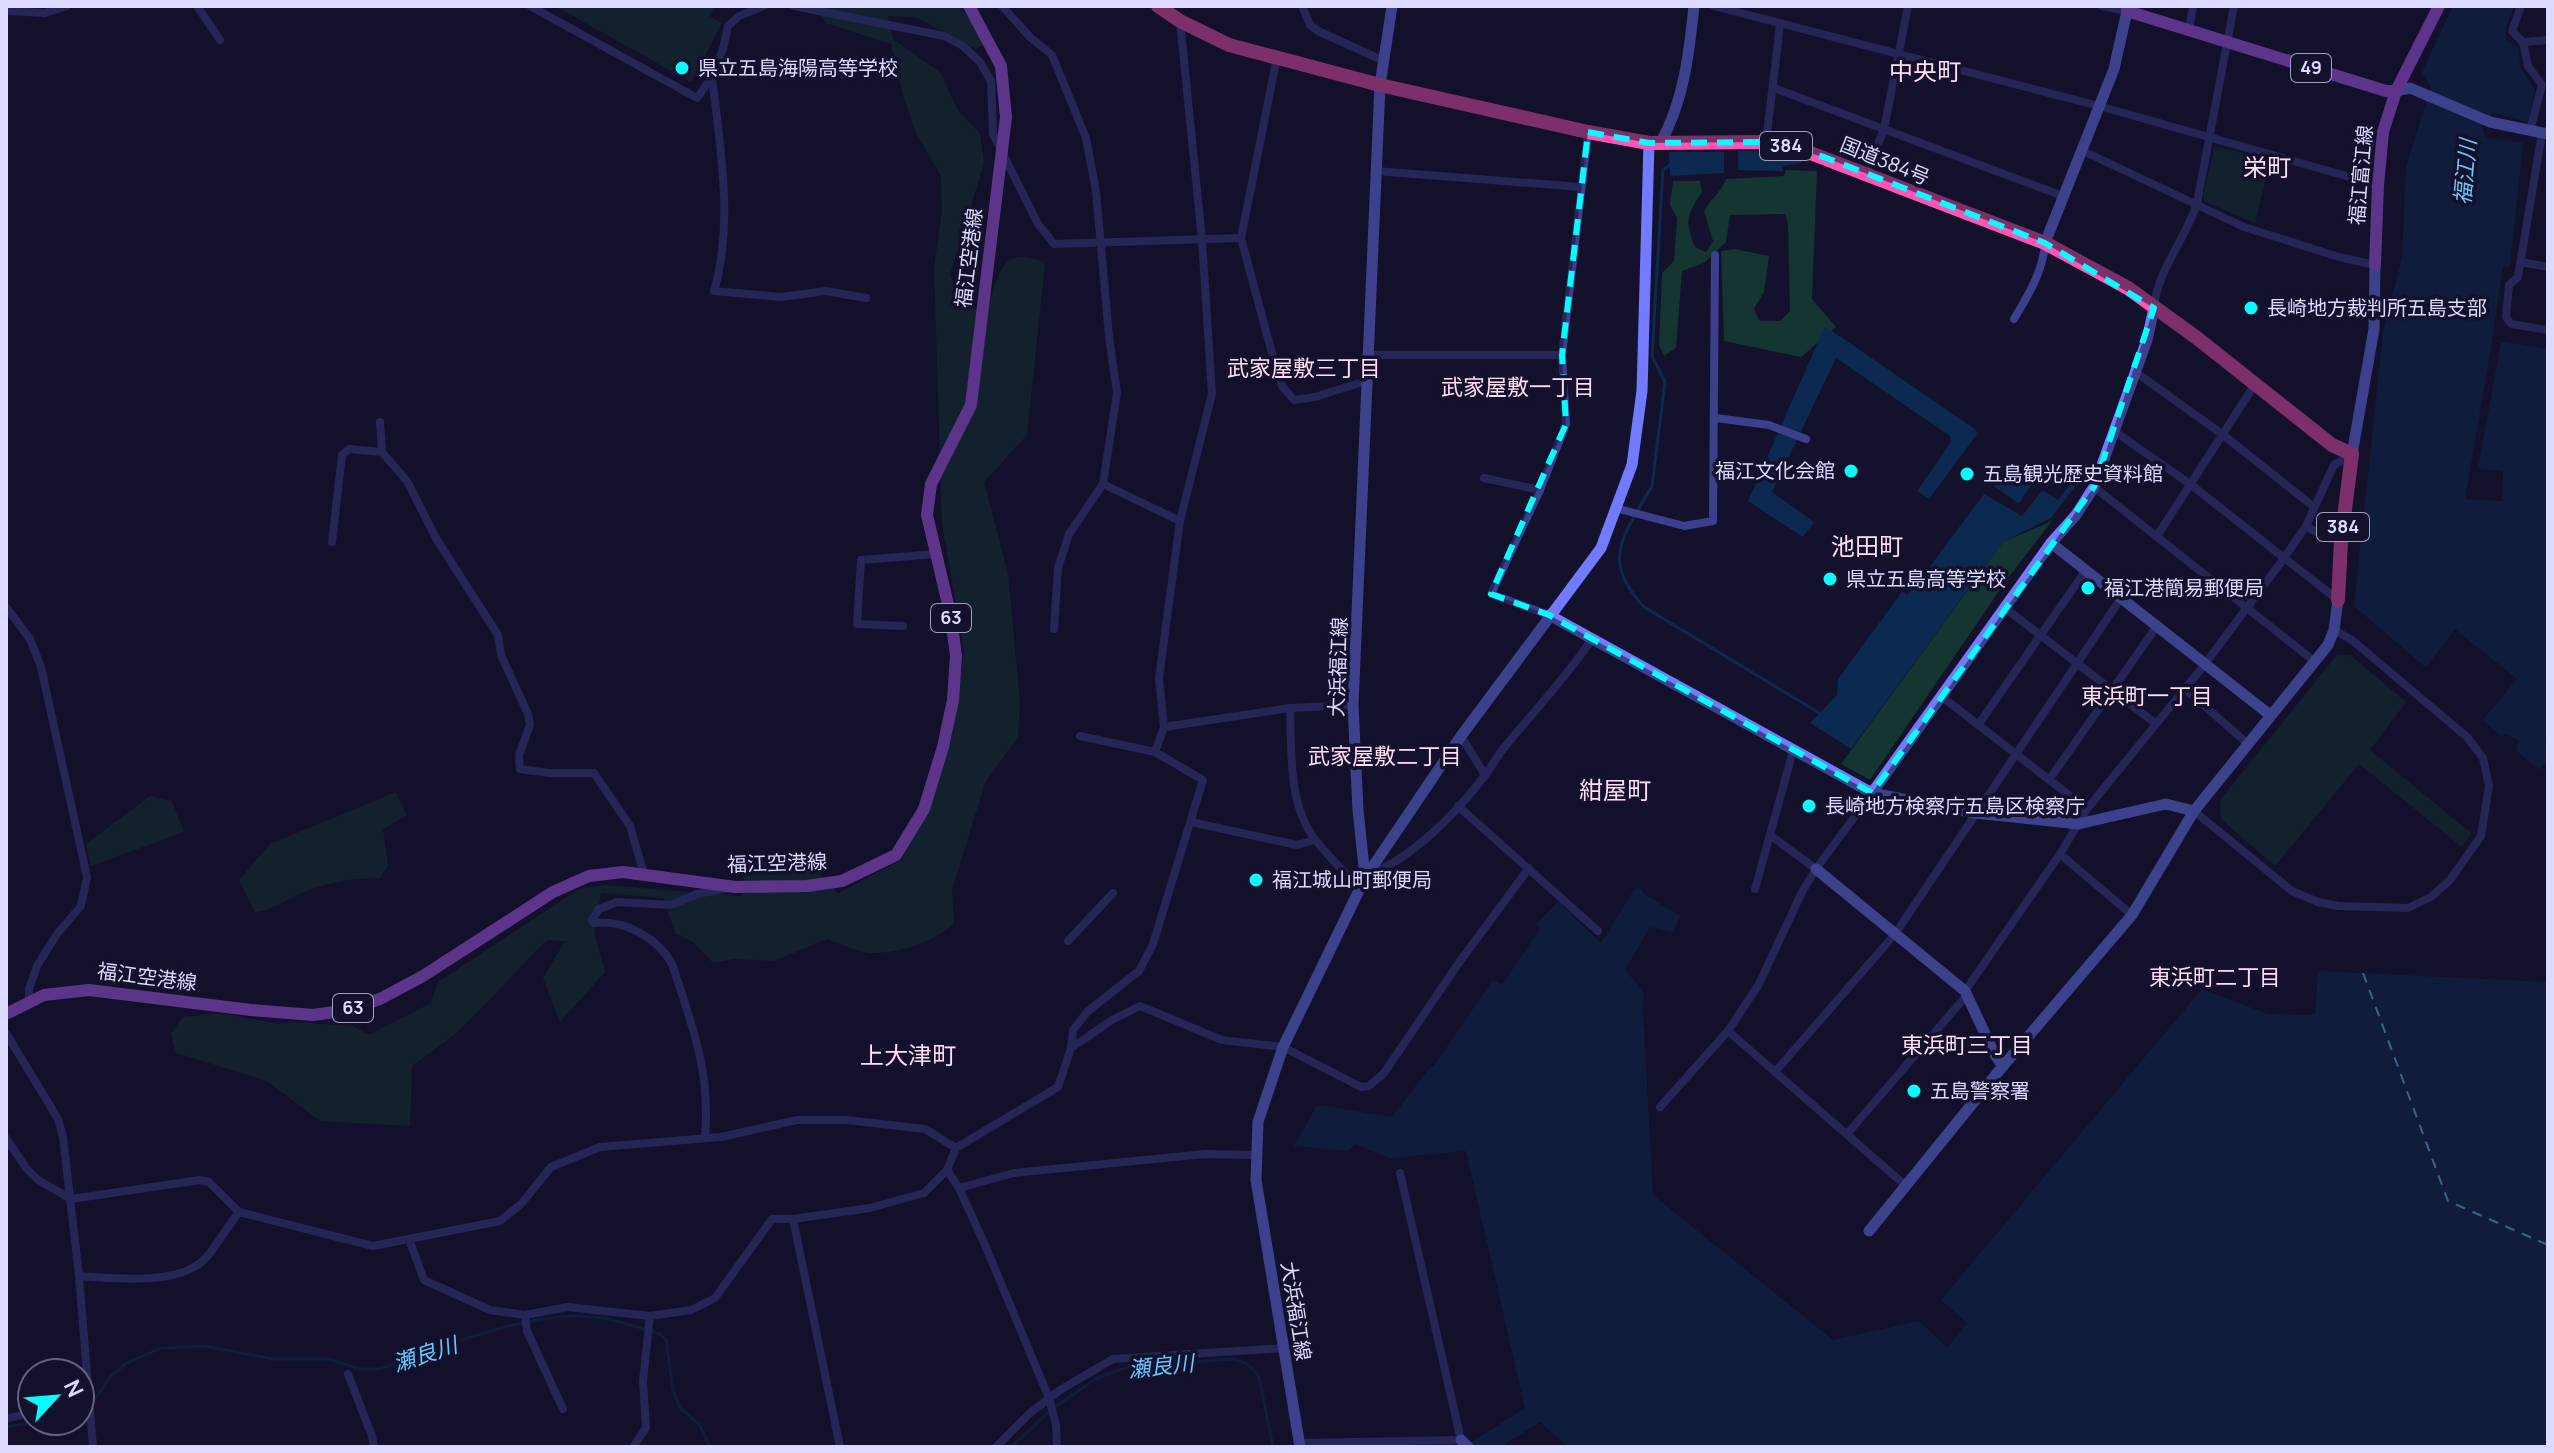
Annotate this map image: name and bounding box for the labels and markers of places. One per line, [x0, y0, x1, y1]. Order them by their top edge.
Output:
place label: 県立五島海陽高等学校 [698, 54, 898, 81]
marker: 県立五島海陽高等学校 [673, 59, 691, 77]
place label: 長崎地方裁判所五島支部 [2267, 294, 2487, 321]
marker: 長崎地方裁判所五島支部 [2242, 299, 2260, 317]
place label: 福江文化会館 [1715, 457, 1835, 484]
place label: 五島観光歴史資料館 [1983, 460, 2163, 487]
marker: 福江文化会館 [1842, 462, 1860, 480]
marker: 五島観光歴史資料館 [1958, 465, 1976, 483]
place label: 県立五島高等学校 [1846, 565, 2006, 592]
marker: 県立五島高等学校 [1821, 570, 1839, 588]
place label: 福江港簡易郵便局 [2104, 574, 2264, 601]
marker: 福江港簡易郵便局 [2079, 579, 2097, 597]
place label: 長崎地方検察庁五島区検察庁 [1825, 792, 2085, 819]
marker: 長崎地方検察庁五島区検察庁 [1800, 797, 1818, 815]
place label: 福江城山町郵便局 [1272, 866, 1432, 893]
marker: 福江城山町郵便局 [1247, 871, 1265, 889]
place label: 五島警察署 [1930, 1077, 2030, 1104]
marker: 五島警察署 [1905, 1082, 1923, 1100]

